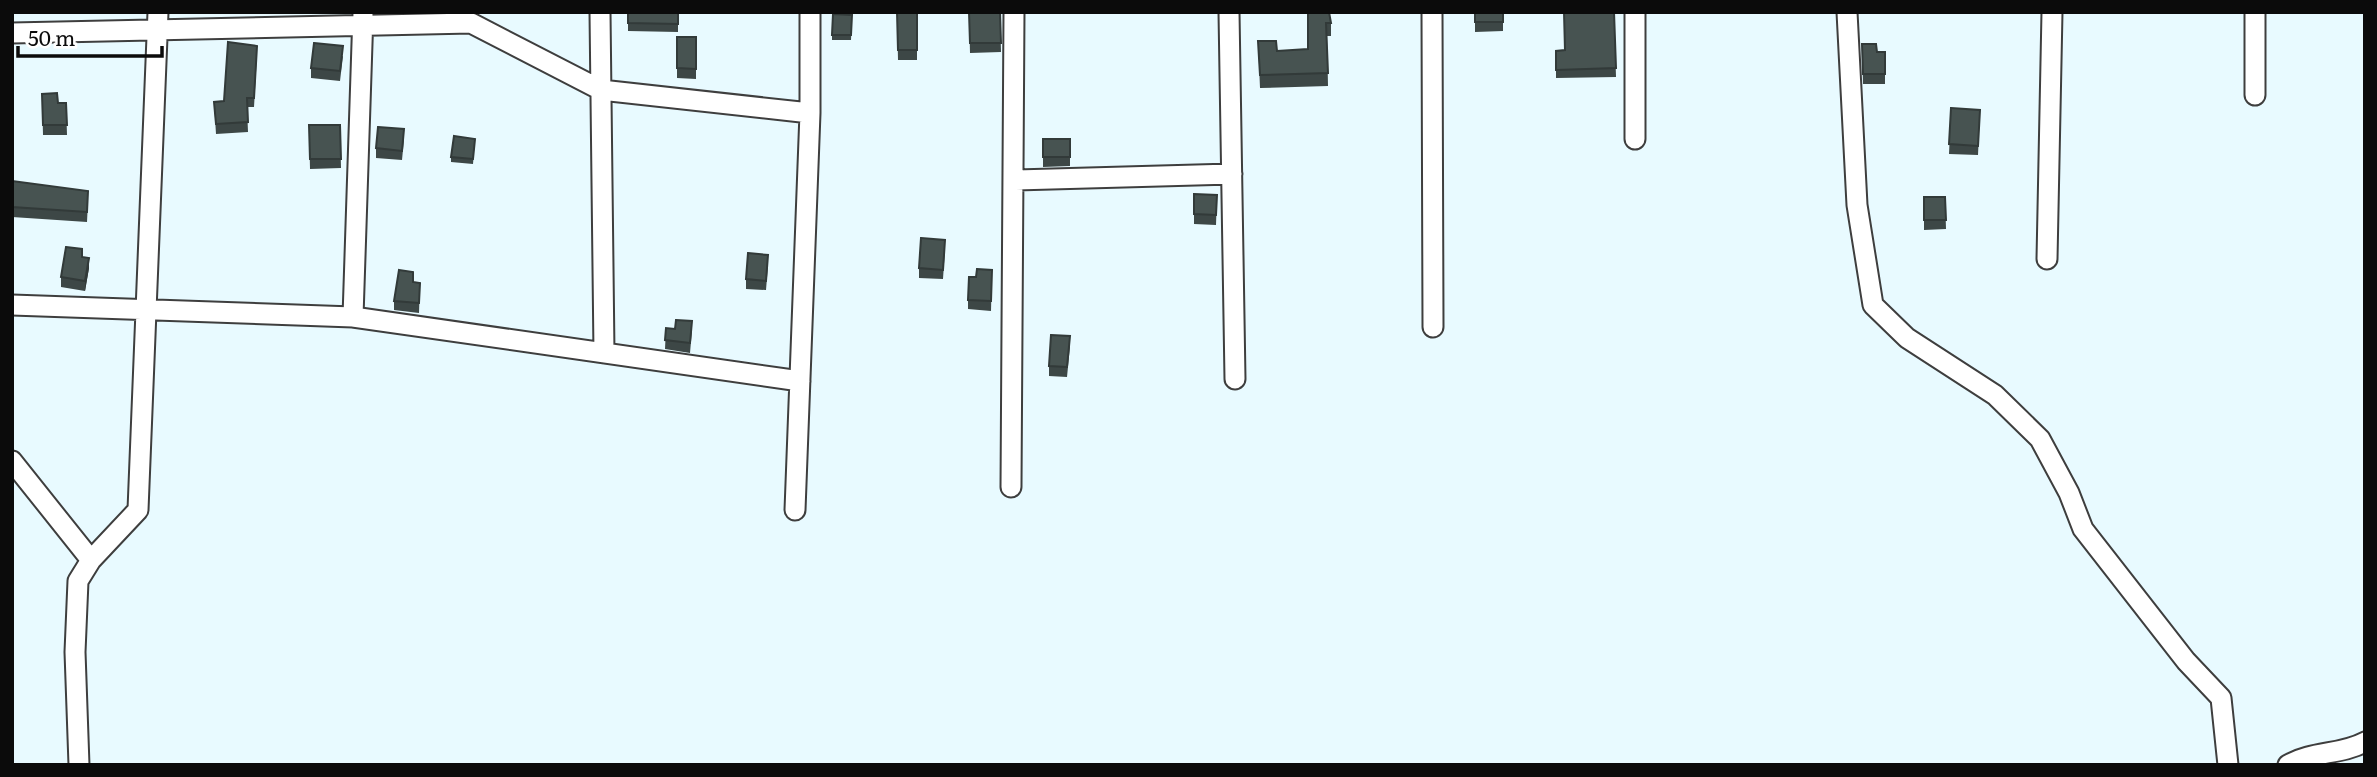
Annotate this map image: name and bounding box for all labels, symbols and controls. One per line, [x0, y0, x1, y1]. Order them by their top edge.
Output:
scale bar [18, 14, 161, 58]
text: 50 m [28, 21, 75, 52]

